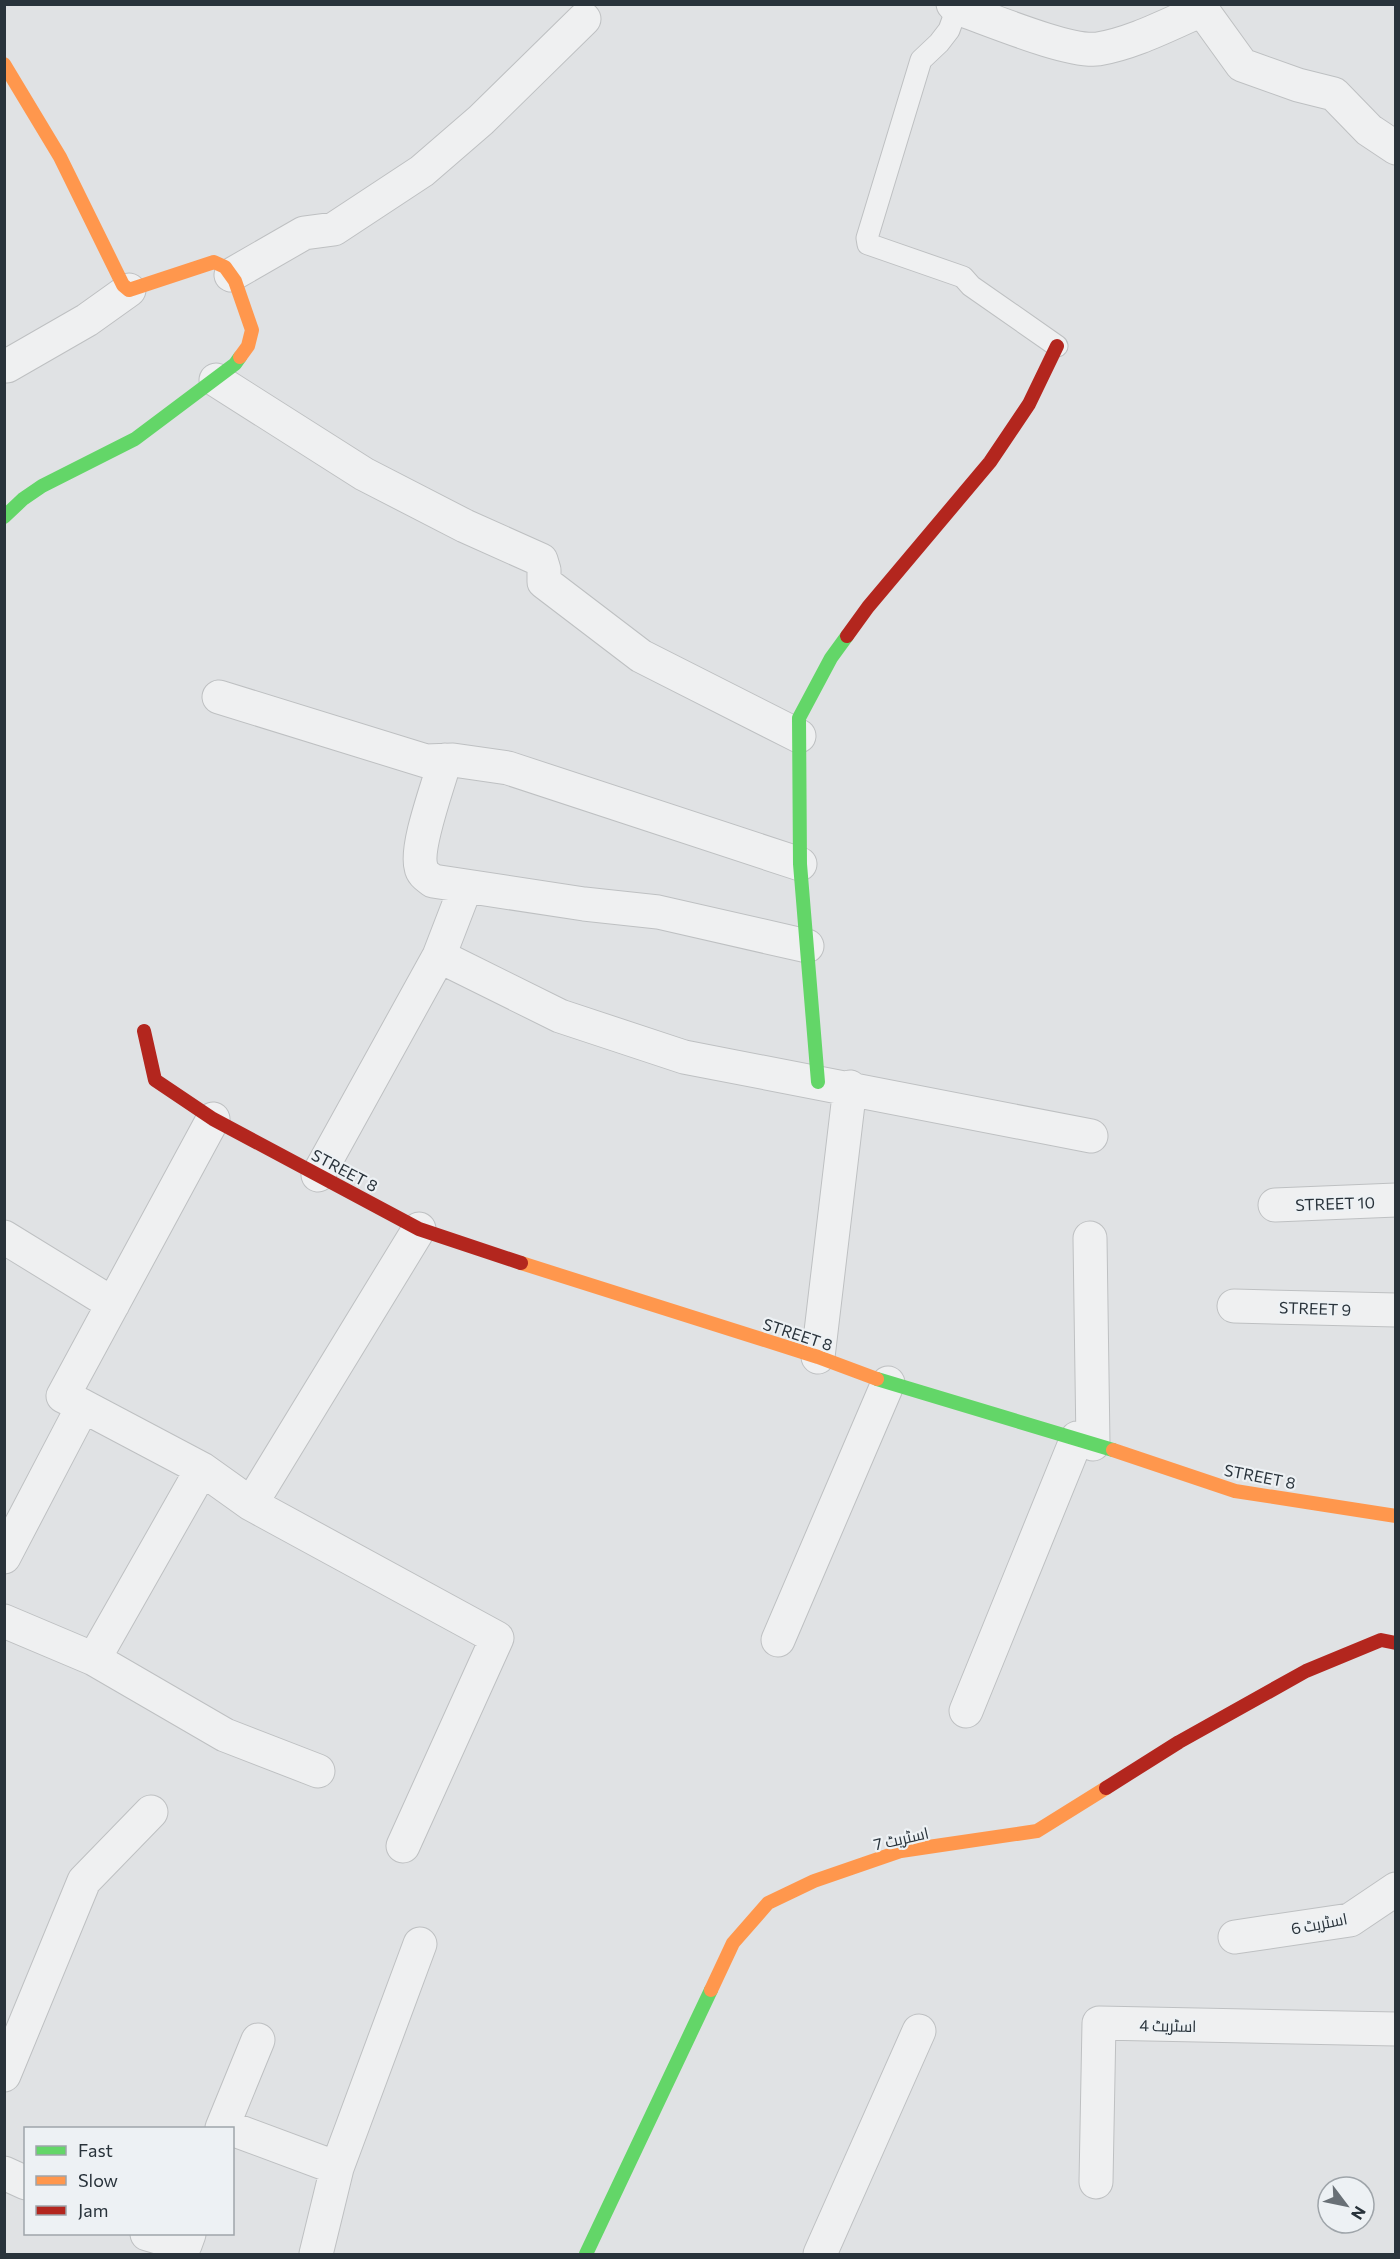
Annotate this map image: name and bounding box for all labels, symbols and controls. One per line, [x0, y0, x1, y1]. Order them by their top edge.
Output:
street label: STREET 8 [309, 1145, 381, 1195]
street label: STREET 10 [1295, 1192, 1375, 1214]
street label: STREET 9 [1279, 1297, 1351, 1319]
street label: STREET 8 [761, 1314, 835, 1354]
street label: STREET 8 [1223, 1460, 1297, 1492]
street label: اسٹریٹ 7 [872, 1822, 931, 1855]
street label: اسٹریٹ 6 [1289, 1908, 1349, 1939]
street label: اسٹریٹ 4 [1139, 2015, 1197, 2036]
legend [24, 2127, 234, 2235]
text: Fast [78, 2139, 113, 2161]
text: Slow [78, 2169, 118, 2191]
north arrow [1316, 2175, 1376, 2235]
text: Jam [78, 2199, 108, 2221]
text: N [1348, 2203, 1370, 2223]

